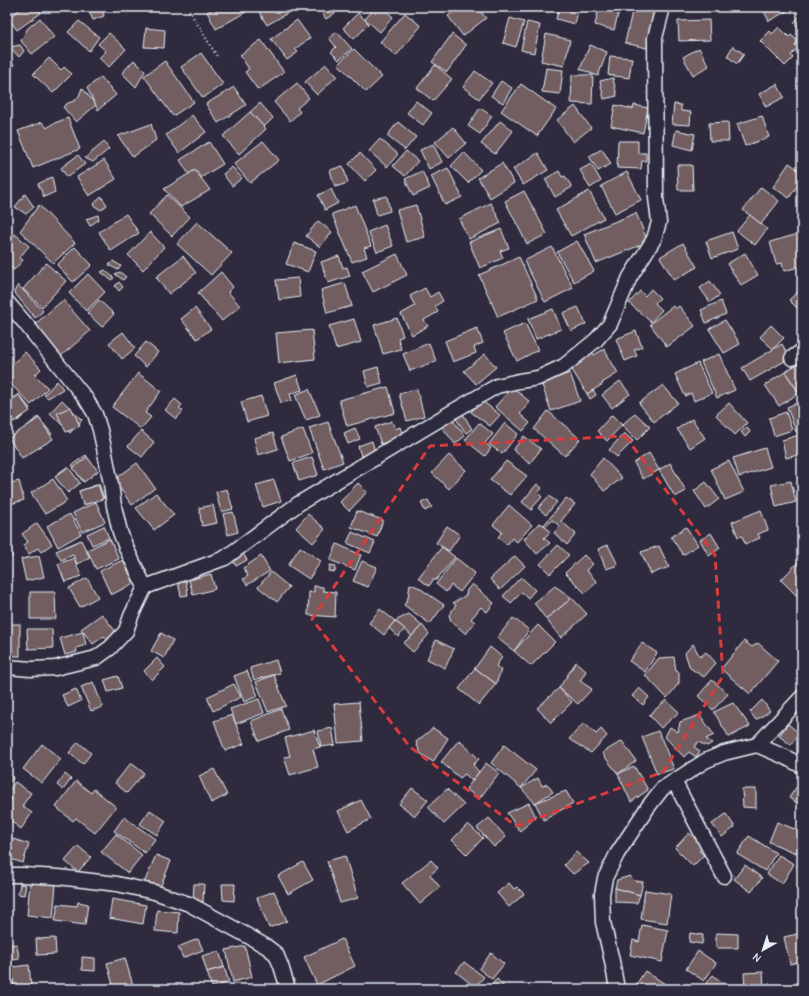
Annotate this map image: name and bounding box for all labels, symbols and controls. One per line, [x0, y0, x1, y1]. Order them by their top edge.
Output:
north arrow [743, 930, 783, 970]
text: N [750, 950, 764, 965]

